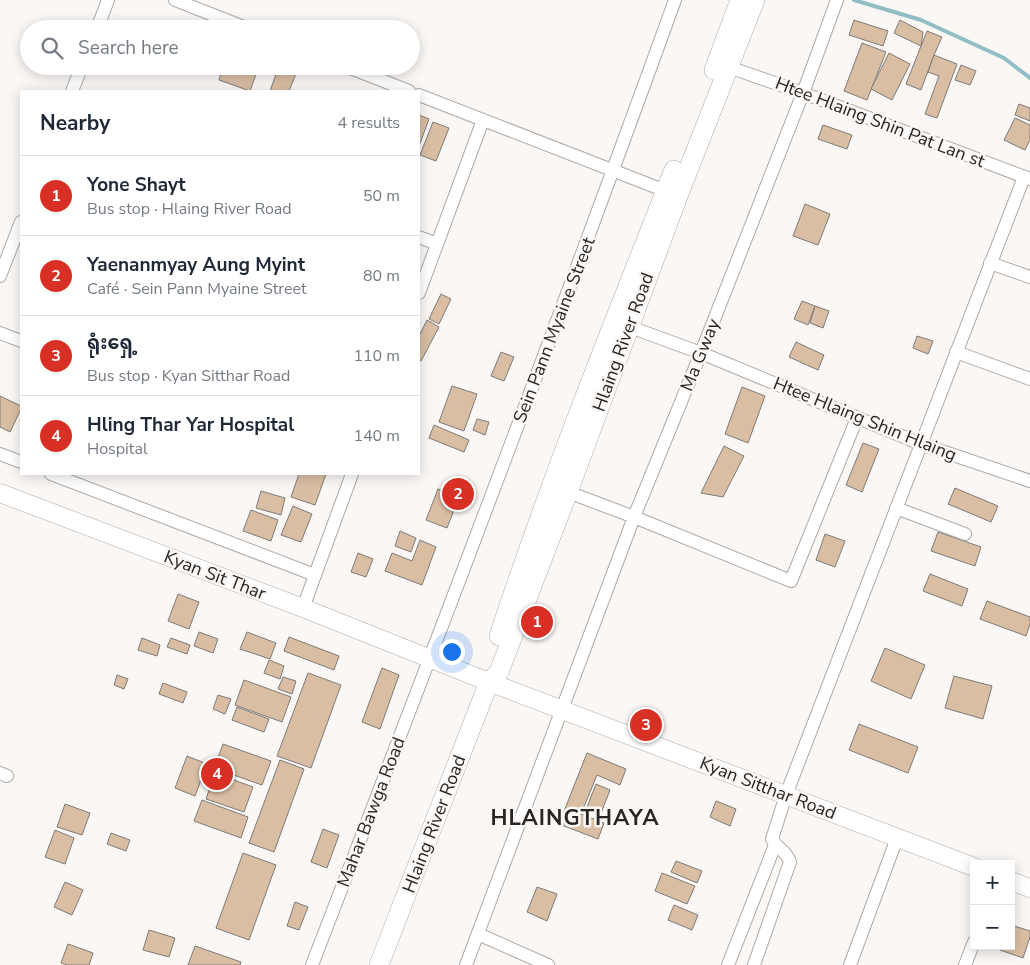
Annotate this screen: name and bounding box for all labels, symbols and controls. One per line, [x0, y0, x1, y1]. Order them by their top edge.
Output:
search box [20, 20, 420, 75]
icon: search [38, 34, 66, 62]
text: Search here [78, 35, 179, 61]
street label: Htee Hlaing Shin Pat Lan st [772, 71, 989, 173]
text: Nearby [40, 109, 110, 137]
text: 4 results [338, 112, 400, 134]
text: Yone Shayt [87, 172, 186, 198]
text: 1 [51, 185, 61, 207]
text: 50 m [363, 185, 400, 207]
text: Bus stop · Hlaing River Road [87, 198, 292, 220]
street label: Sein Pann Myaine Street [508, 233, 601, 426]
text: Yaenanmyay Aung Myint [87, 252, 305, 278]
text: 2 [51, 265, 61, 287]
text: 80 m [363, 265, 400, 287]
street label: Hlaing River Road [587, 269, 659, 415]
text: Café · Sein Pann Myaine Street [87, 278, 307, 300]
street label: Ma Gway [675, 314, 726, 395]
text: ရုံးရှေ့ [87, 330, 138, 356]
text: 3 [51, 345, 61, 367]
text: 110 m [353, 345, 400, 367]
text: Bus stop · Kyan Sitthar Road [87, 365, 290, 387]
street label: Htee Hlaing Shin Hlaing [770, 371, 960, 467]
text: Hling Thar Yar Hospital [87, 412, 294, 438]
text: 4 [51, 425, 61, 447]
text: 140 m [353, 425, 400, 447]
text: Hospital [87, 438, 148, 460]
pin: 2 [442, 475, 474, 513]
street label: Kyan Sit Thar [161, 545, 270, 606]
pin: 1 [521, 603, 553, 641]
your location [439, 639, 465, 665]
pin: 3 [630, 706, 662, 744]
street label: Mahar Bawga Road [331, 733, 411, 891]
street label: Kyan Sitthar Road [696, 751, 840, 825]
street label: Hlaing River Road [397, 752, 471, 896]
pin: 4 [201, 755, 233, 793]
district label: HLAINGTHAYA [490, 803, 660, 833]
map controls [970, 860, 1015, 950]
button: + [970, 860, 1015, 905]
button: − [970, 905, 1015, 950]

